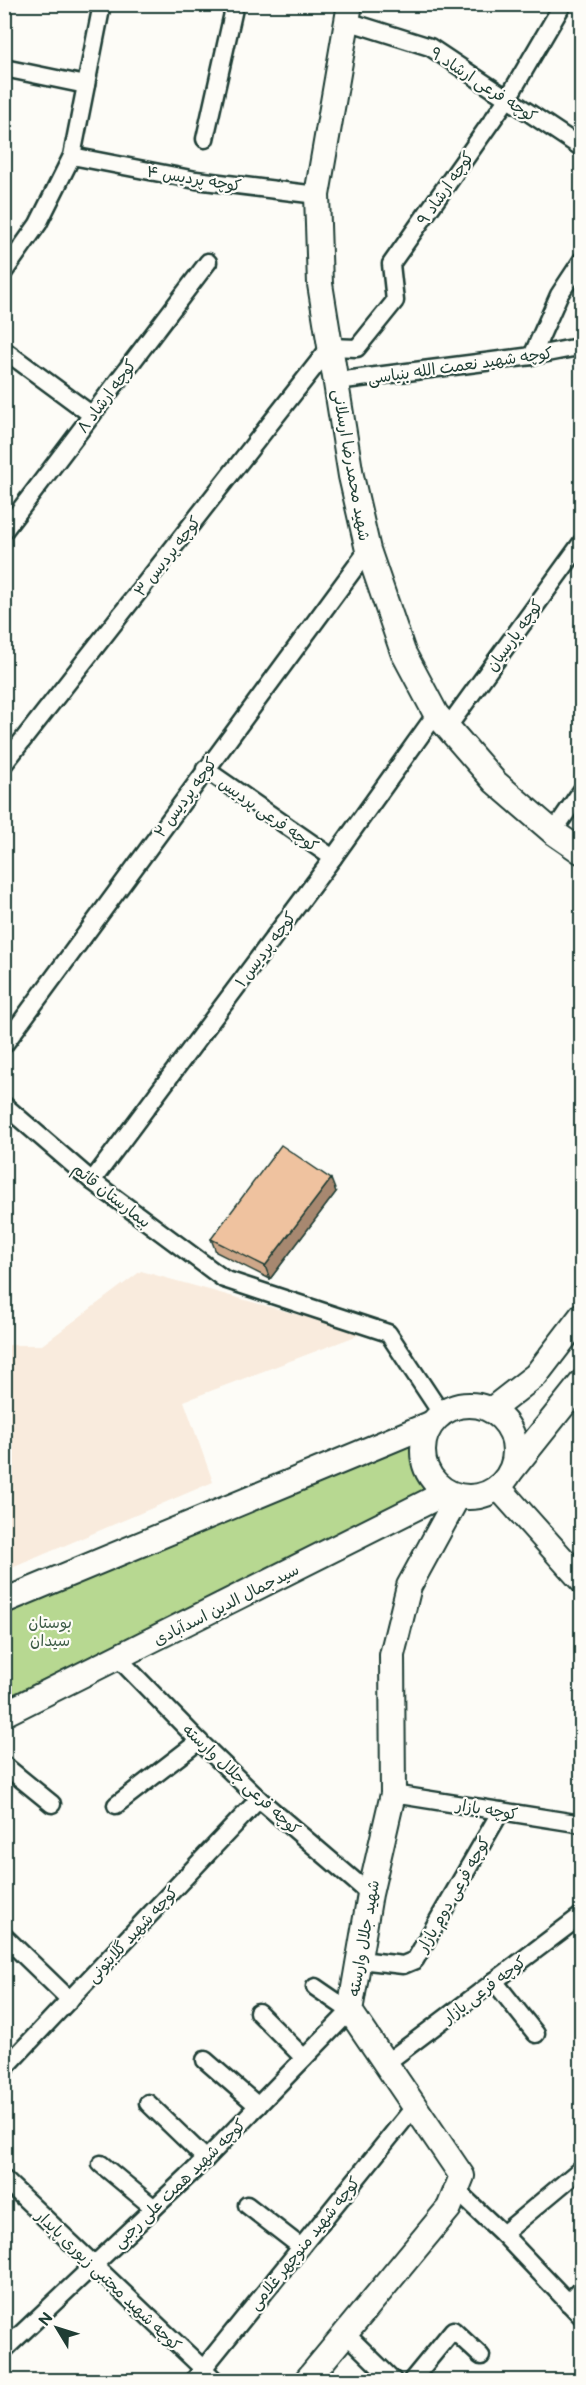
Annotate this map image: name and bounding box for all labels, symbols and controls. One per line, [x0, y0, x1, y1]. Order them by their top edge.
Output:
street label: کوچه فرعی ارشاد ۹ [426, 44, 540, 127]
street label: کوچه ارشاد ۹ [414, 148, 479, 229]
street label: کوچه پردیس ۴ [145, 163, 243, 196]
street label: کوچه شهید نعمت الله بنیاسی [366, 344, 554, 389]
street label: کوچه ارشاد ۸ [73, 356, 141, 437]
street label: شهید محمدرضا ارسلانی [328, 388, 373, 543]
street label: کوچه پردیس ۳ [131, 513, 205, 601]
street label: کوچه پارسیان [483, 596, 548, 675]
street label: کوچه پردیس ۲ [151, 754, 222, 842]
street label: کوچه فرعی پردیس [215, 774, 321, 856]
street label: کوچه پردیس ۱ [232, 908, 301, 991]
street label: بیمارستان قائم [67, 1160, 154, 1234]
street label: سیدجمال الدین اسدآبادی [151, 1560, 303, 1650]
park label: بوستان سیدان [28, 1614, 72, 1651]
street label: کوچه فرعی جلال وارسته [178, 1721, 304, 1839]
street label: کوچه بازار [453, 1796, 519, 1825]
street label: کوچه فرعی دوم بازار [413, 1834, 497, 1958]
street label: شهید جلال وارسته [345, 1879, 384, 1998]
street label: کوچه شهید گلابتونی [83, 1882, 183, 1987]
street label: کوچه فرعی بازار [438, 1953, 530, 2029]
street label: کوچه شهید همت علی رجبی [110, 2116, 250, 2252]
street label: کوچه شهید منوچهر غلامی [246, 2174, 365, 2314]
street label: کوچه شهید مجتبی زیوری پایدار [30, 2205, 184, 2355]
north arrow [27, 2298, 87, 2358]
text: N [35, 2309, 58, 2330]

